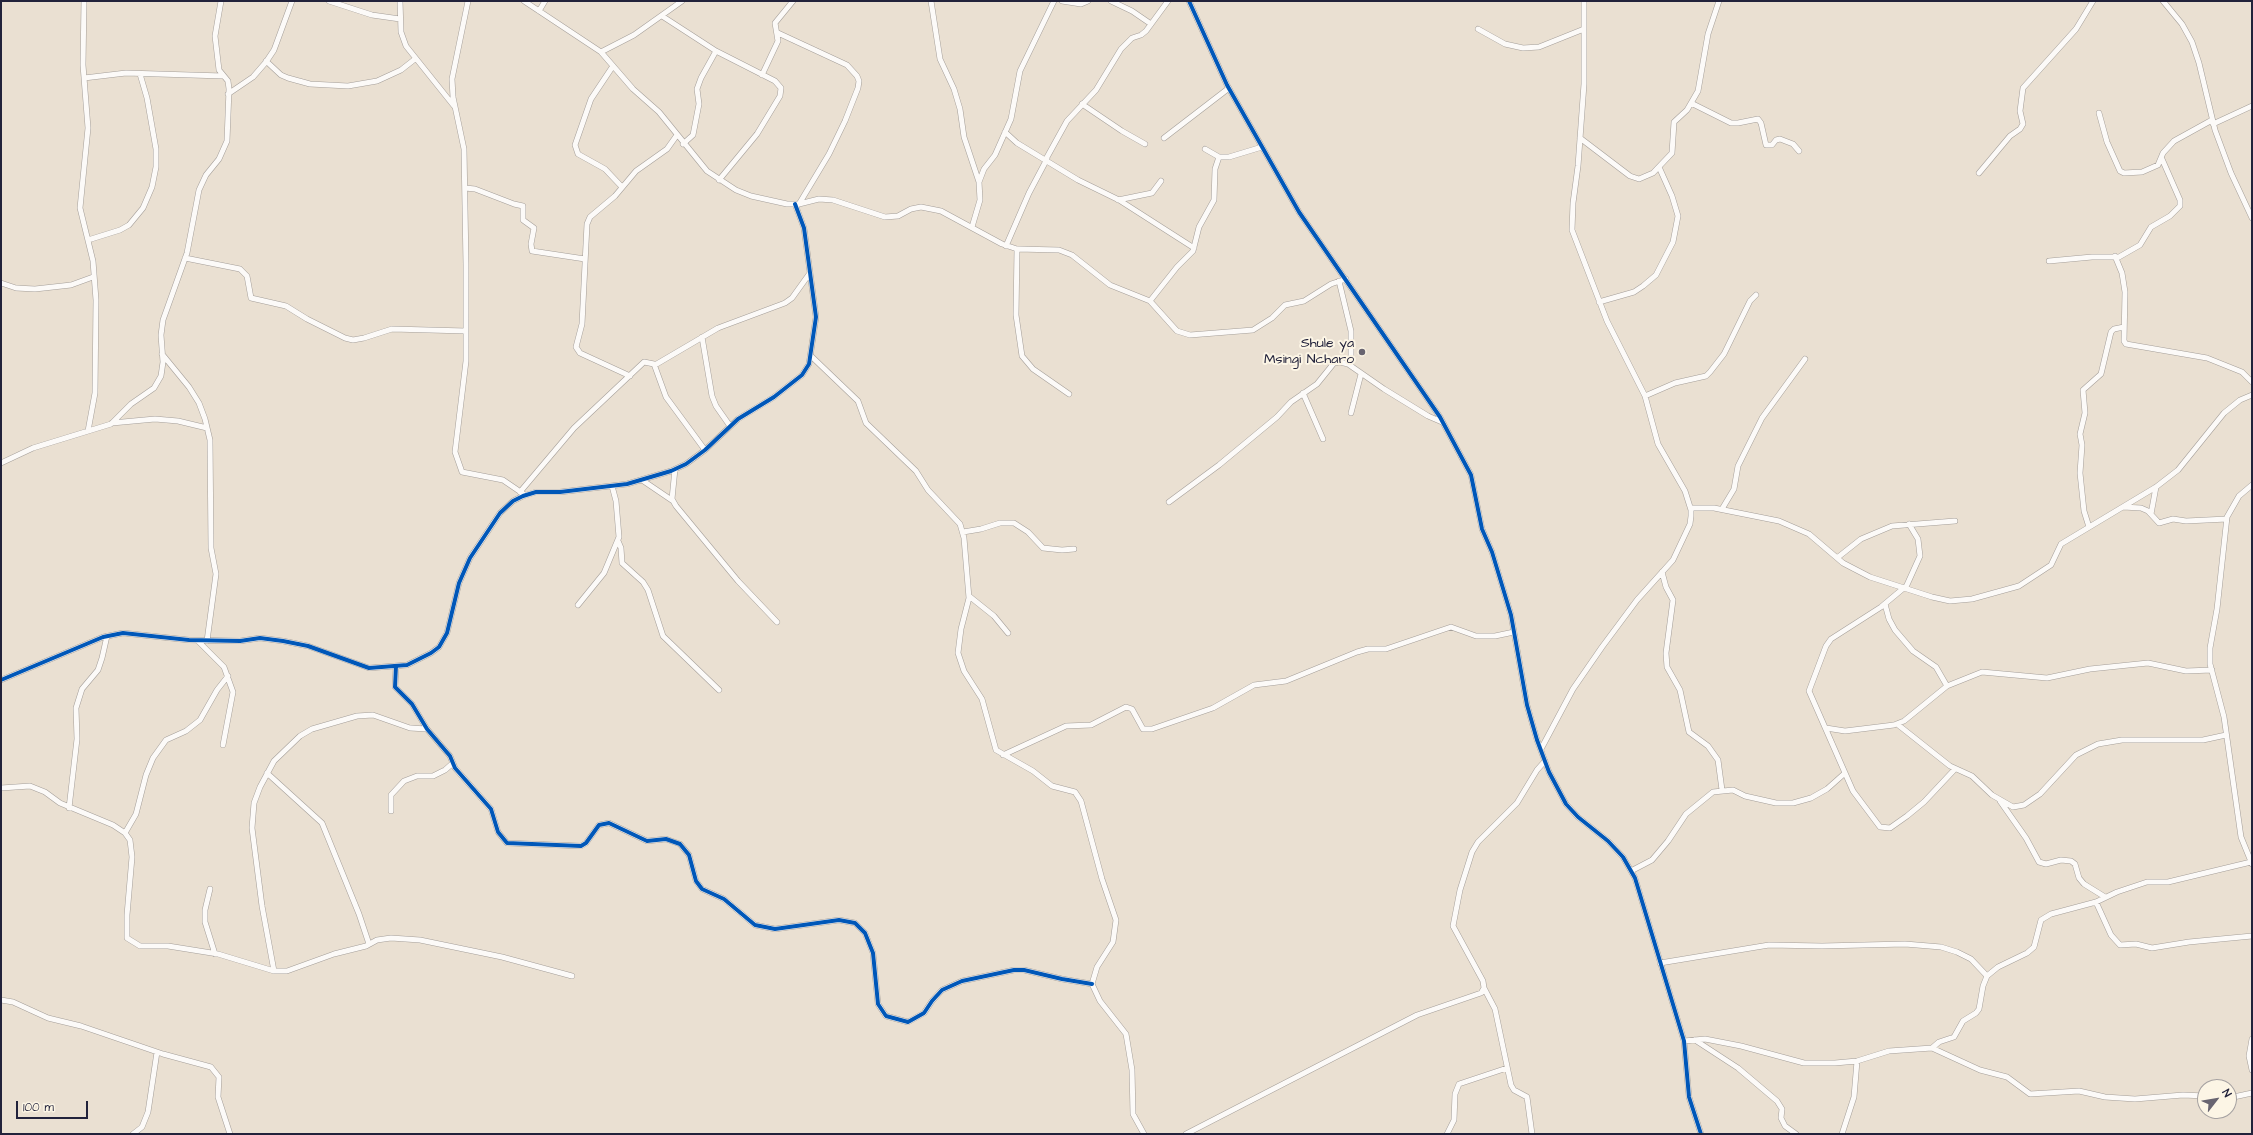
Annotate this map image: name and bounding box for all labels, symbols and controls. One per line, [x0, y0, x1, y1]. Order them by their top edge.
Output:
place label: Shule ya Msingi Ncharo [1264, 336, 1354, 368]
marker: Shule ya Msingi Ncharo [1357, 347, 1367, 357]
north arrow [2197, 1079, 2237, 1119]
text: N [2219, 1086, 2235, 1100]
scale bar [18, 1093, 90, 1119]
text: 100 m [23, 1099, 54, 1116]

